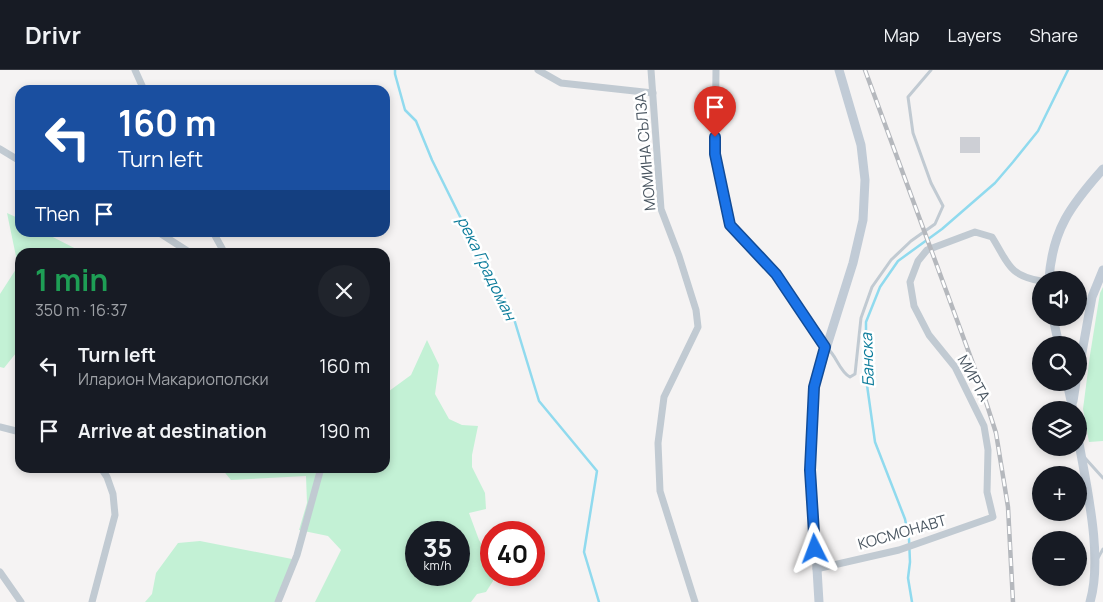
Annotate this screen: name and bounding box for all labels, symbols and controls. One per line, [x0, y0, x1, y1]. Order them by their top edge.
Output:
text: Drivr [25, 18, 81, 51]
text: Map [884, 23, 919, 47]
text: Layers [947, 23, 1001, 47]
text: Share [1029, 23, 1078, 47]
pin [694, 86, 736, 137]
street label: МОМИНА СЪЛЗА [629, 92, 661, 212]
icon: arrive [701, 93, 729, 121]
text: 160 m [118, 99, 217, 147]
icon: left [35, 105, 100, 170]
text: Turn left [118, 144, 203, 174]
icon: arrive [90, 200, 118, 228]
text: Then [35, 201, 80, 227]
water label: река Градоман [452, 212, 522, 325]
text: 1 min [35, 259, 108, 300]
button: close [318, 265, 370, 317]
map controls [1032, 271, 1087, 586]
button: sound [1032, 271, 1087, 326]
text: 350 m · 16:37 [35, 299, 127, 321]
water label: Банска [855, 332, 879, 387]
button: search [1032, 336, 1087, 391]
text: Turn left [78, 342, 156, 368]
street label: МИРТА [953, 351, 996, 405]
icon: left [35, 352, 63, 380]
text: 160 m [319, 353, 370, 379]
text: Иларион Макариополски [78, 368, 269, 390]
button: layers [1032, 401, 1087, 456]
icon: arrive [35, 417, 63, 445]
text: Arrive at destination [78, 418, 267, 444]
text: 190 m [319, 418, 370, 444]
button: + [1032, 466, 1087, 521]
street label: КОСМОНАВТ [855, 509, 949, 555]
speed limit sign: 40 [480, 521, 545, 586]
position arrow [788, 522, 840, 574]
text: 35 [423, 530, 452, 565]
button: − [1032, 531, 1087, 586]
text: km/h [424, 557, 451, 574]

